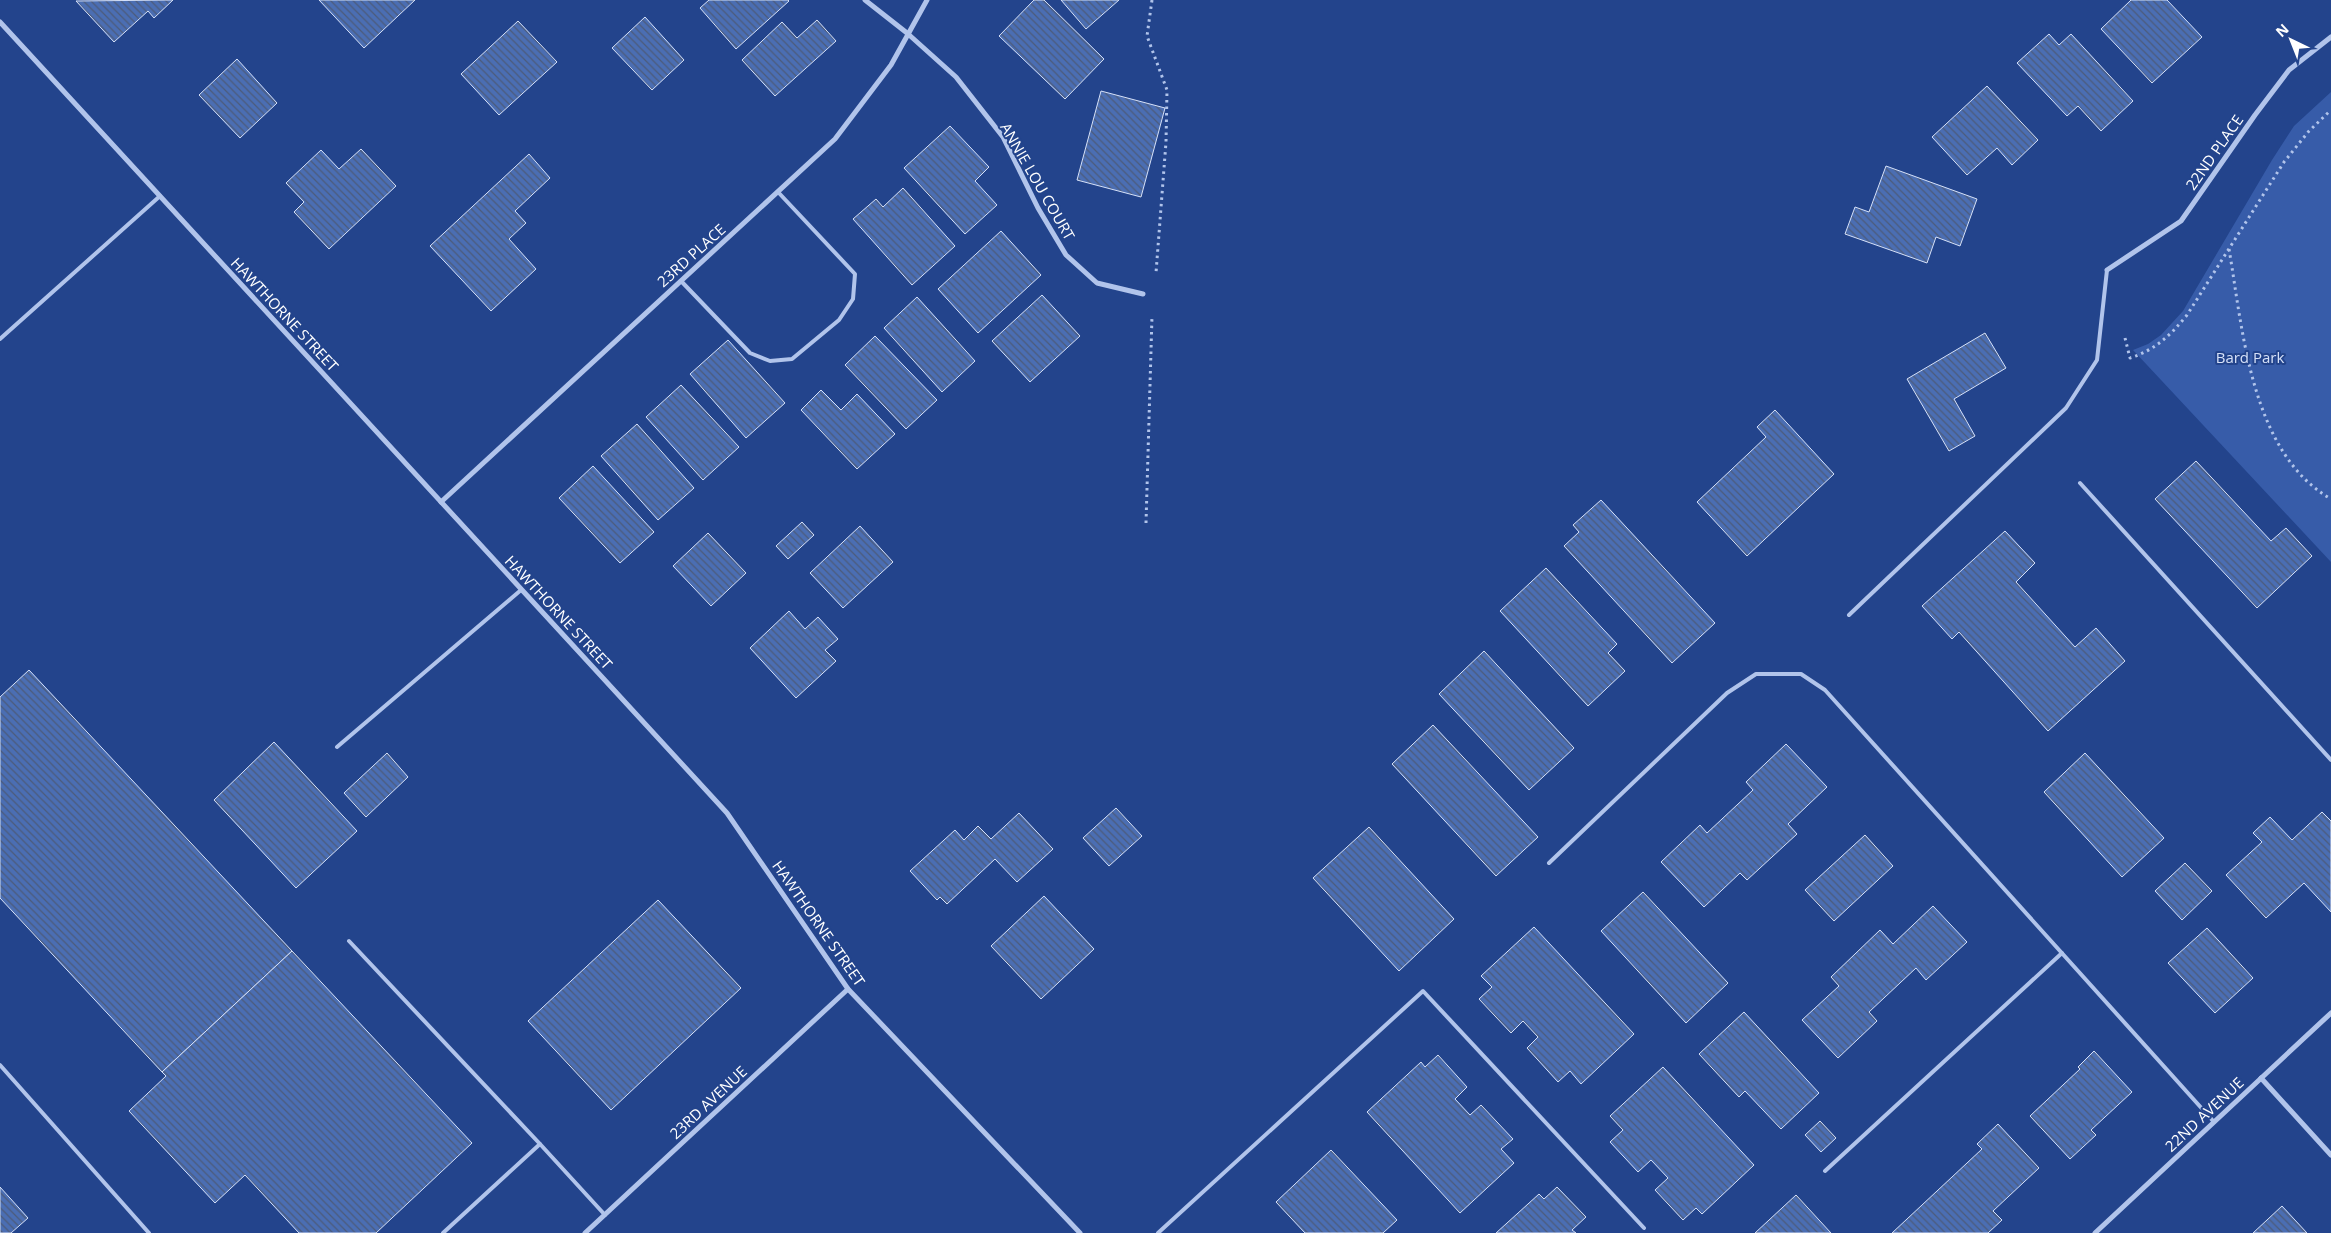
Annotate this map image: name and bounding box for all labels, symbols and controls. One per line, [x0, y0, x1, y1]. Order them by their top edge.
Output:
north arrow [2266, 15, 2316, 65]
text: N [2271, 19, 2292, 41]
street label: 22ND PLACE [2181, 110, 2247, 194]
street label: ANNIE LOU COURT [996, 119, 1080, 244]
street label: 23RD PLACE [653, 219, 729, 291]
street label: HAWTHORNE STREET [227, 253, 344, 376]
park label: Bard Park [2216, 347, 2284, 367]
street label: HAWTHORNE STREET [501, 551, 618, 674]
street label: HAWTHORNE STREET [768, 856, 870, 990]
street label: 23RD AVENUE [665, 1061, 751, 1143]
street label: 22ND AVENUE [2160, 1072, 2248, 1156]

